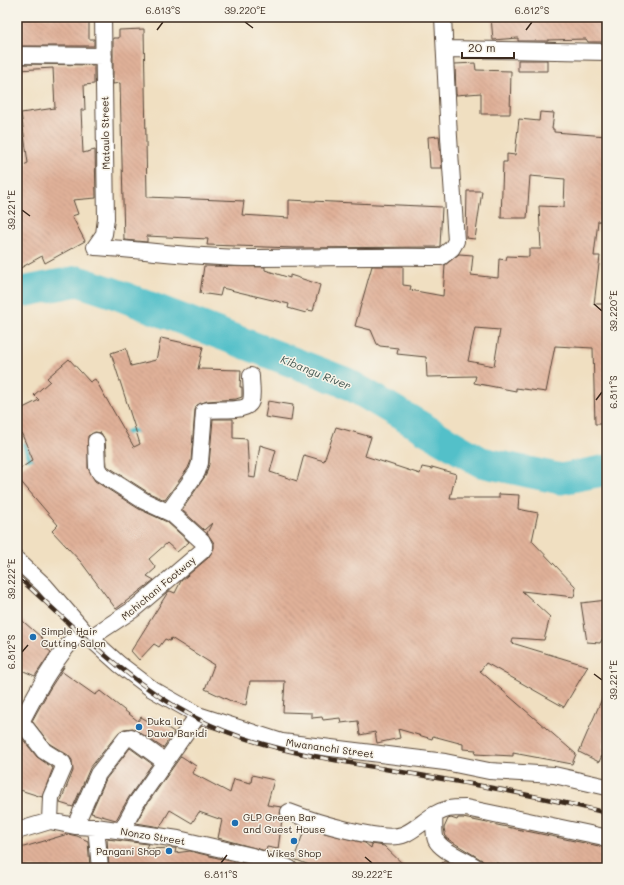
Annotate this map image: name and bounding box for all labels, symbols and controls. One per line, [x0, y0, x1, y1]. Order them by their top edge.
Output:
text: 6.813°S [146, 3, 181, 17]
text: 39.220°E [224, 3, 266, 17]
text: 6.812°S [515, 3, 550, 17]
scale bar [462, 34, 514, 60]
text: 20 m [468, 39, 496, 55]
street label: Mataulo Street [97, 96, 113, 170]
text: 39.221°E [4, 190, 18, 230]
text: 39.220°E [606, 290, 620, 332]
water label: Kibangu River [279, 351, 354, 393]
text: 6.811°S [606, 375, 620, 409]
street label: Mchichani Footway [118, 553, 198, 623]
text: 39.222°E [4, 558, 18, 600]
place label: Simple Hair Cutting Salon [41, 624, 106, 650]
marker: Simple Hair Cutting Salon [28, 632, 38, 642]
text: 6.812°S [4, 634, 18, 669]
text: 39.221°E [606, 660, 620, 700]
place label: Duka la Dawa Baridi [147, 714, 207, 740]
marker: Duka la Dawa Baridi [134, 722, 144, 732]
street label: Mwananchi Street [285, 735, 375, 761]
place label: GLP Green Bar and Guest House [243, 810, 325, 836]
marker: GLP Green Bar and Guest House [230, 818, 240, 828]
street label: Nonzo Street [120, 824, 186, 848]
marker: Wikes Shop [289, 836, 299, 846]
place label: Pangani Shop [96, 844, 161, 858]
marker: Pangani Shop [164, 846, 174, 856]
place label: Wikes Shop [267, 846, 321, 860]
text: 6.811°S [204, 867, 238, 881]
text: 39.222°E [351, 867, 393, 881]

